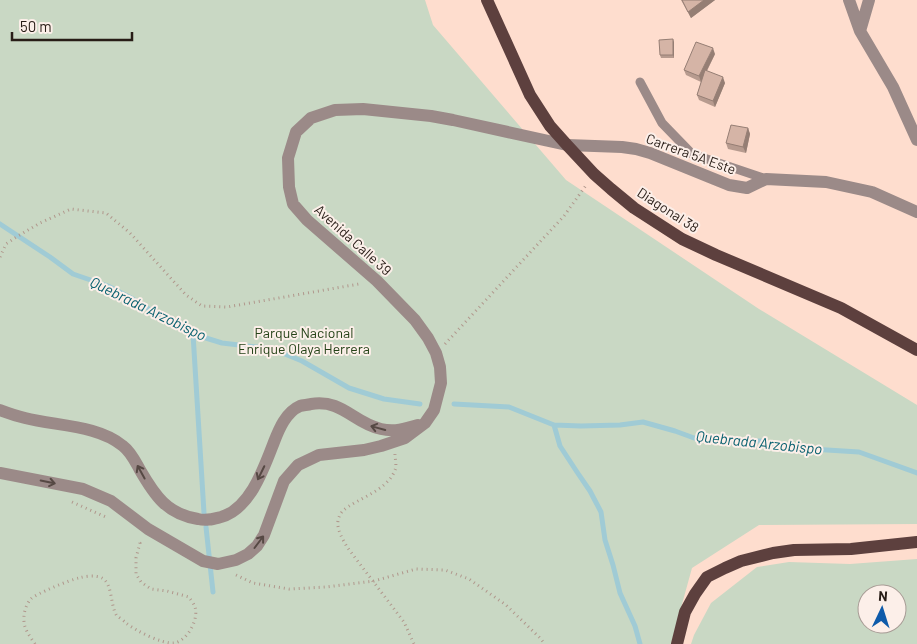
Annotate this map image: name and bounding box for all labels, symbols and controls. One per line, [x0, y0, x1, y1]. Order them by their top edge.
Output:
scale bar [12, 10, 132, 42]
text: 50 m [20, 17, 52, 35]
street label: Carrera 5A Este [644, 129, 738, 178]
street label: Diagonal 38 [634, 183, 702, 236]
street label: Avenida Calle 39 [311, 201, 395, 279]
water label: Quebrada Arzobispo [87, 272, 209, 344]
park label: Parque Nacional Enrique Olaya Herrera [238, 324, 370, 357]
one-way arrow [370, 422, 386, 432]
water label: Quebrada Arzobispo [695, 426, 823, 458]
one-way arrow [256, 465, 266, 480]
one-way arrow [136, 466, 146, 480]
one-way arrow [40, 478, 56, 487]
one-way arrow [254, 535, 264, 549]
north arrow [857, 584, 907, 634]
text: N [878, 587, 888, 604]

